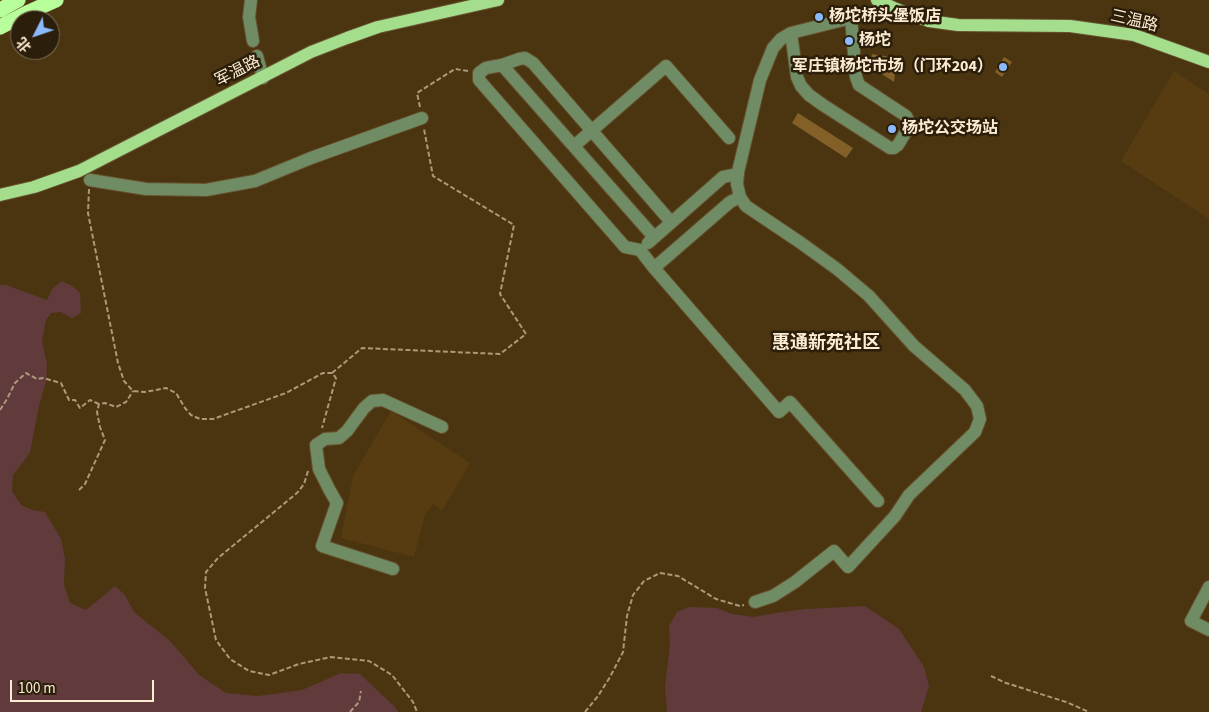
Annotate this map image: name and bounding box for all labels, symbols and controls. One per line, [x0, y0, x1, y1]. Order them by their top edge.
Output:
place label: 杨坨桥头堡饭店 [829, 7, 941, 27]
street label: 三温路 [1108, 7, 1160, 37]
north arrow [10, 10, 60, 60]
marker: 杨坨桥头堡饭店 [813, 11, 825, 23]
place label: 杨坨 [859, 31, 891, 51]
text: 北 [12, 32, 37, 56]
marker: 杨坨 [843, 35, 855, 47]
street label: 军温路 [212, 53, 264, 91]
place label: 军庄镇杨坨市场（门环204） [792, 57, 993, 77]
marker: 军庄镇杨坨市场（门环204） [997, 61, 1009, 73]
place label: 杨坨公交场站 [902, 119, 998, 139]
marker: 杨坨公交场站 [886, 123, 898, 135]
district label: 惠通新苑社区 [772, 333, 880, 355]
scale bar [12, 670, 156, 702]
text: 100 m [18, 678, 56, 699]

